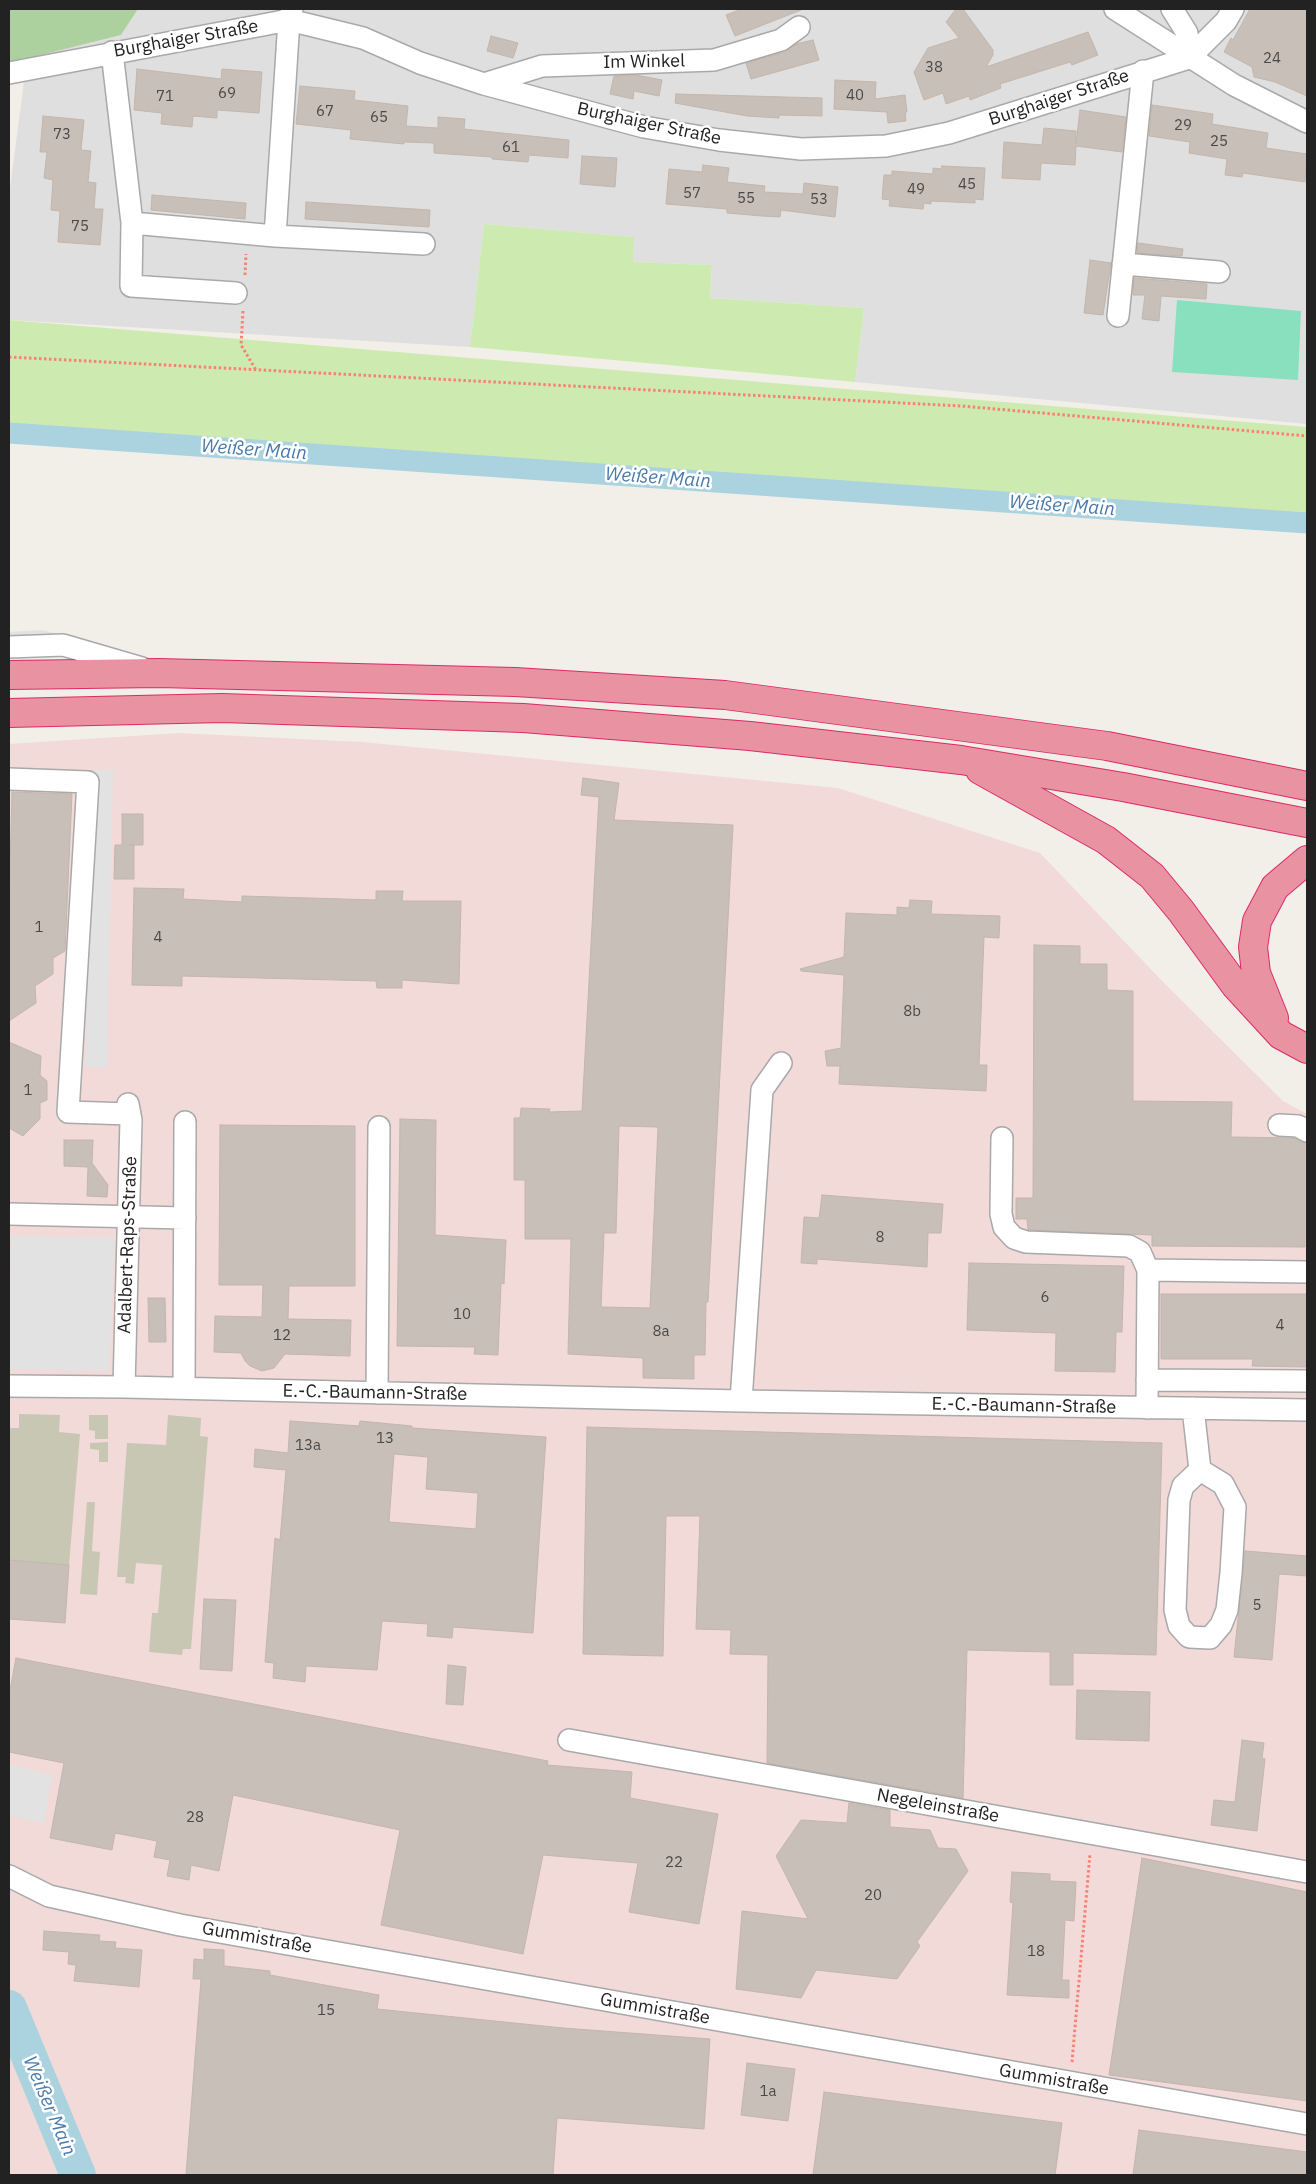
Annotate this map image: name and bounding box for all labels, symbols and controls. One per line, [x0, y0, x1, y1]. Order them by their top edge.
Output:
street label: Burghaiger Straße [112, 16, 260, 62]
street label: Im Winkel [603, 50, 685, 74]
house number: 24 [1263, 50, 1281, 68]
house number: 38 [925, 59, 943, 77]
street label: Burghaiger Straße [986, 65, 1132, 131]
house number: 69 [218, 85, 236, 103]
house number: 40 [846, 87, 864, 105]
house number: 71 [156, 88, 174, 106]
street label: Burghaiger Straße [575, 98, 723, 150]
house number: 67 [316, 103, 334, 121]
house number: 65 [370, 109, 388, 127]
house number: 29 [1174, 117, 1192, 135]
house number: 73 [53, 126, 71, 144]
house number: 25 [1210, 133, 1228, 151]
house number: 61 [502, 139, 520, 157]
house number: 45 [958, 176, 976, 194]
house number: 49 [907, 181, 925, 199]
house number: 57 [683, 185, 701, 203]
house number: 55 [737, 190, 755, 208]
house number: 53 [810, 191, 828, 209]
house number: 75 [71, 218, 89, 236]
water label: Weißer Main [200, 435, 308, 465]
water label: Weißer Main [604, 463, 712, 493]
water label: Weißer Main [1008, 491, 1116, 521]
house number: 1 [35, 919, 43, 937]
house number: 4 [154, 929, 162, 947]
house number: 8b [903, 1003, 921, 1021]
house number: 1 [24, 1082, 32, 1100]
street label: Adalbert-Raps-Straße [114, 1156, 142, 1334]
house number: 8 [876, 1229, 884, 1247]
house number: 6 [1041, 1289, 1049, 1307]
house number: 10 [453, 1306, 471, 1324]
house number: 4 [1276, 1317, 1284, 1335]
house number: 8a [652, 1323, 670, 1341]
house number: 12 [273, 1327, 291, 1345]
street label: E.-C.-Baumann-Straße [283, 1381, 467, 1405]
street label: E.-C.-Baumann-Straße [932, 1394, 1116, 1418]
house number: 13 [376, 1430, 394, 1448]
house number: 13a [295, 1437, 321, 1455]
house number: 5 [1253, 1597, 1261, 1615]
street label: Negeleinstraße [875, 1785, 1001, 1827]
house number: 28 [186, 1809, 204, 1827]
house number: 22 [665, 1854, 683, 1872]
house number: 20 [864, 1887, 882, 1905]
street label: Gummistraße [200, 1918, 314, 1958]
house number: 18 [1027, 1943, 1045, 1961]
street label: Gummistraße [598, 1989, 712, 2029]
house number: 15 [317, 2002, 335, 2020]
water label: Weißer Main [18, 2053, 80, 2159]
street label: Gummistraße [997, 2060, 1111, 2100]
house number: 1a [759, 2083, 777, 2101]

